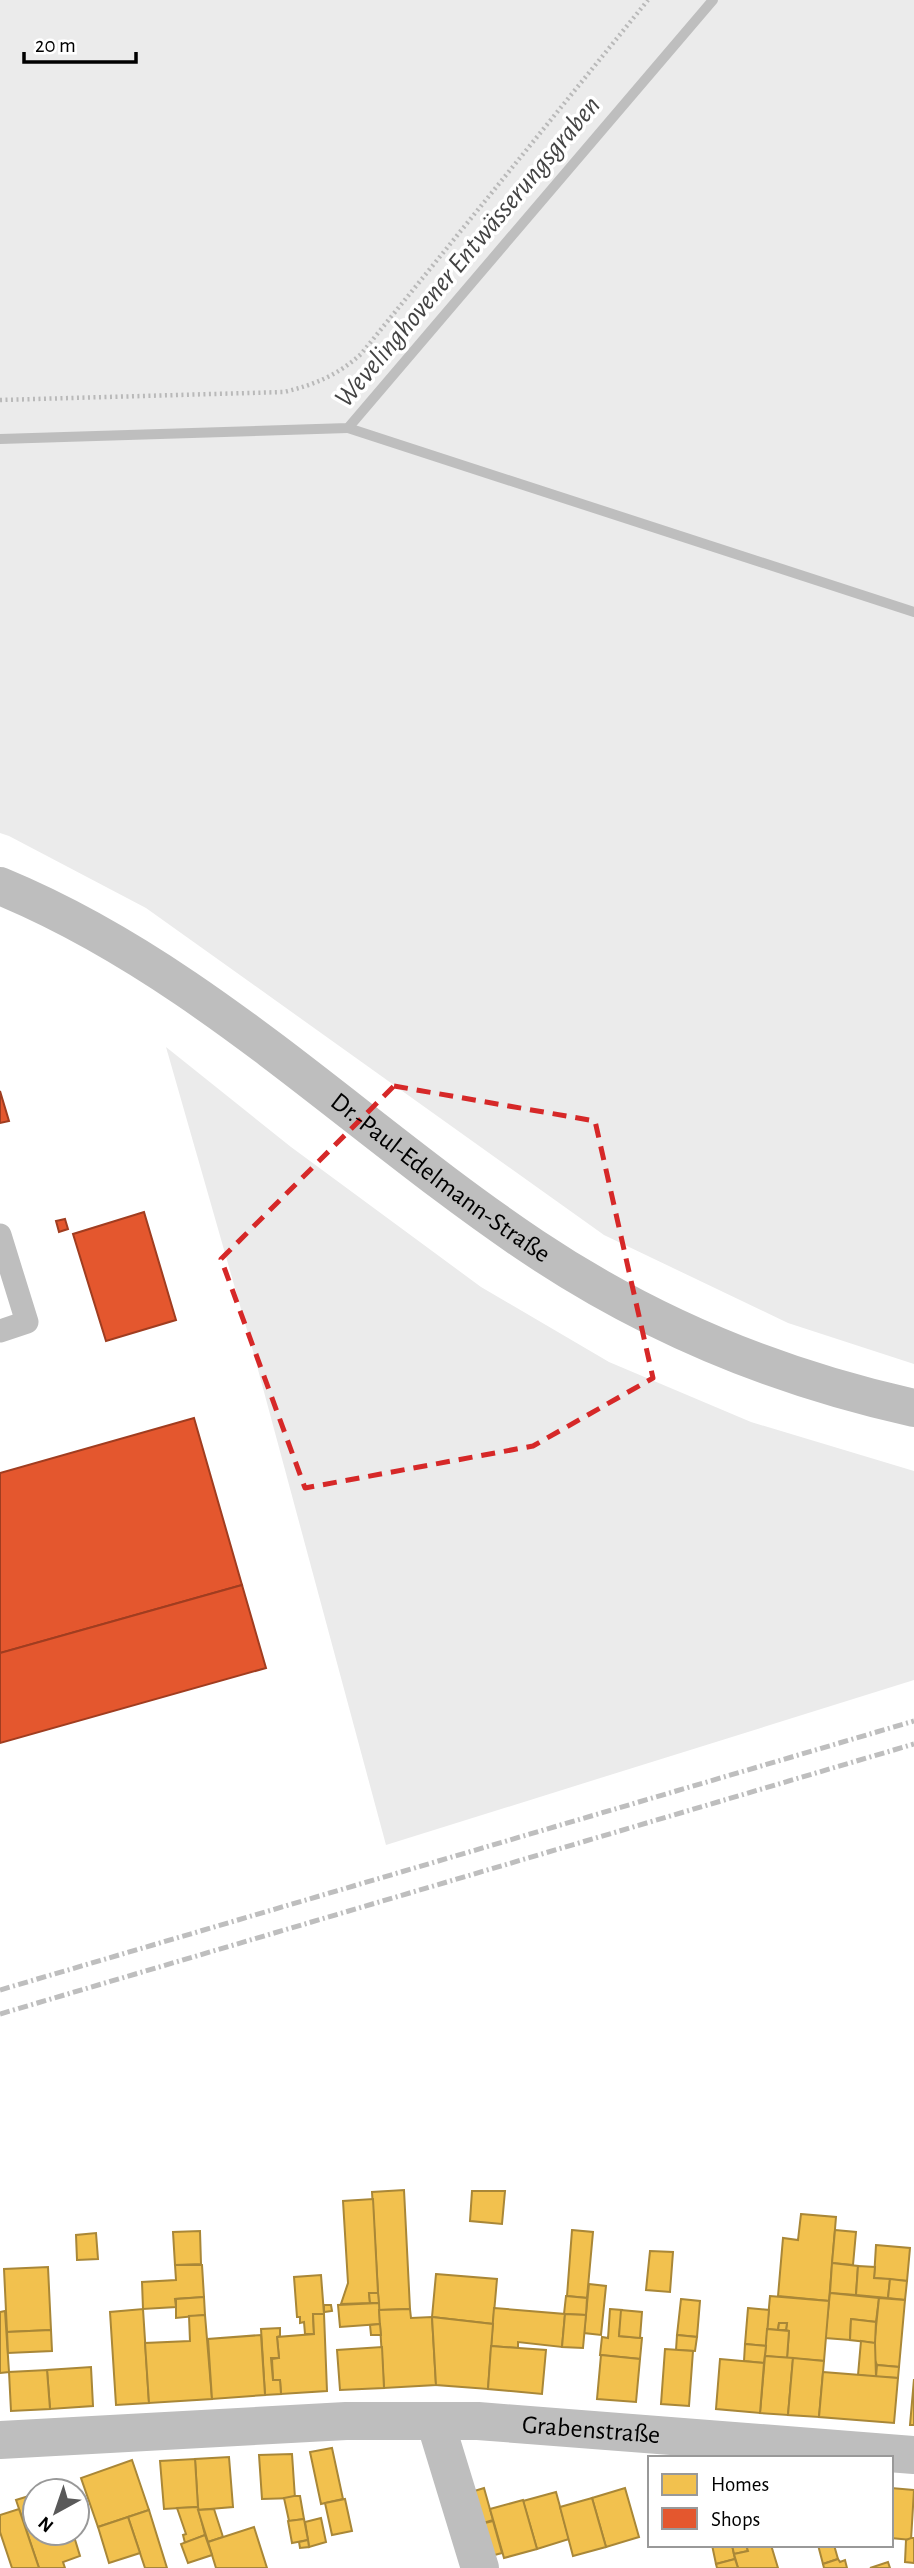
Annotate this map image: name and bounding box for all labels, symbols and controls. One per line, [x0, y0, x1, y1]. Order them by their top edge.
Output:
scale bar [24, 21, 136, 65]
text: 20 m [35, 35, 76, 56]
water label: Wevelinghovener Entwässerungsgraben [330, 91, 606, 413]
street label: Dr.-Paul-Edelmann-Straße [326, 1088, 555, 1268]
street label: Grabenstraße [521, 2411, 661, 2448]
legend [648, 2456, 893, 2547]
text: Homes [711, 2474, 769, 2495]
north arrow [21, 2477, 91, 2547]
text: Shops [711, 2509, 760, 2530]
text: N [35, 2512, 57, 2535]

